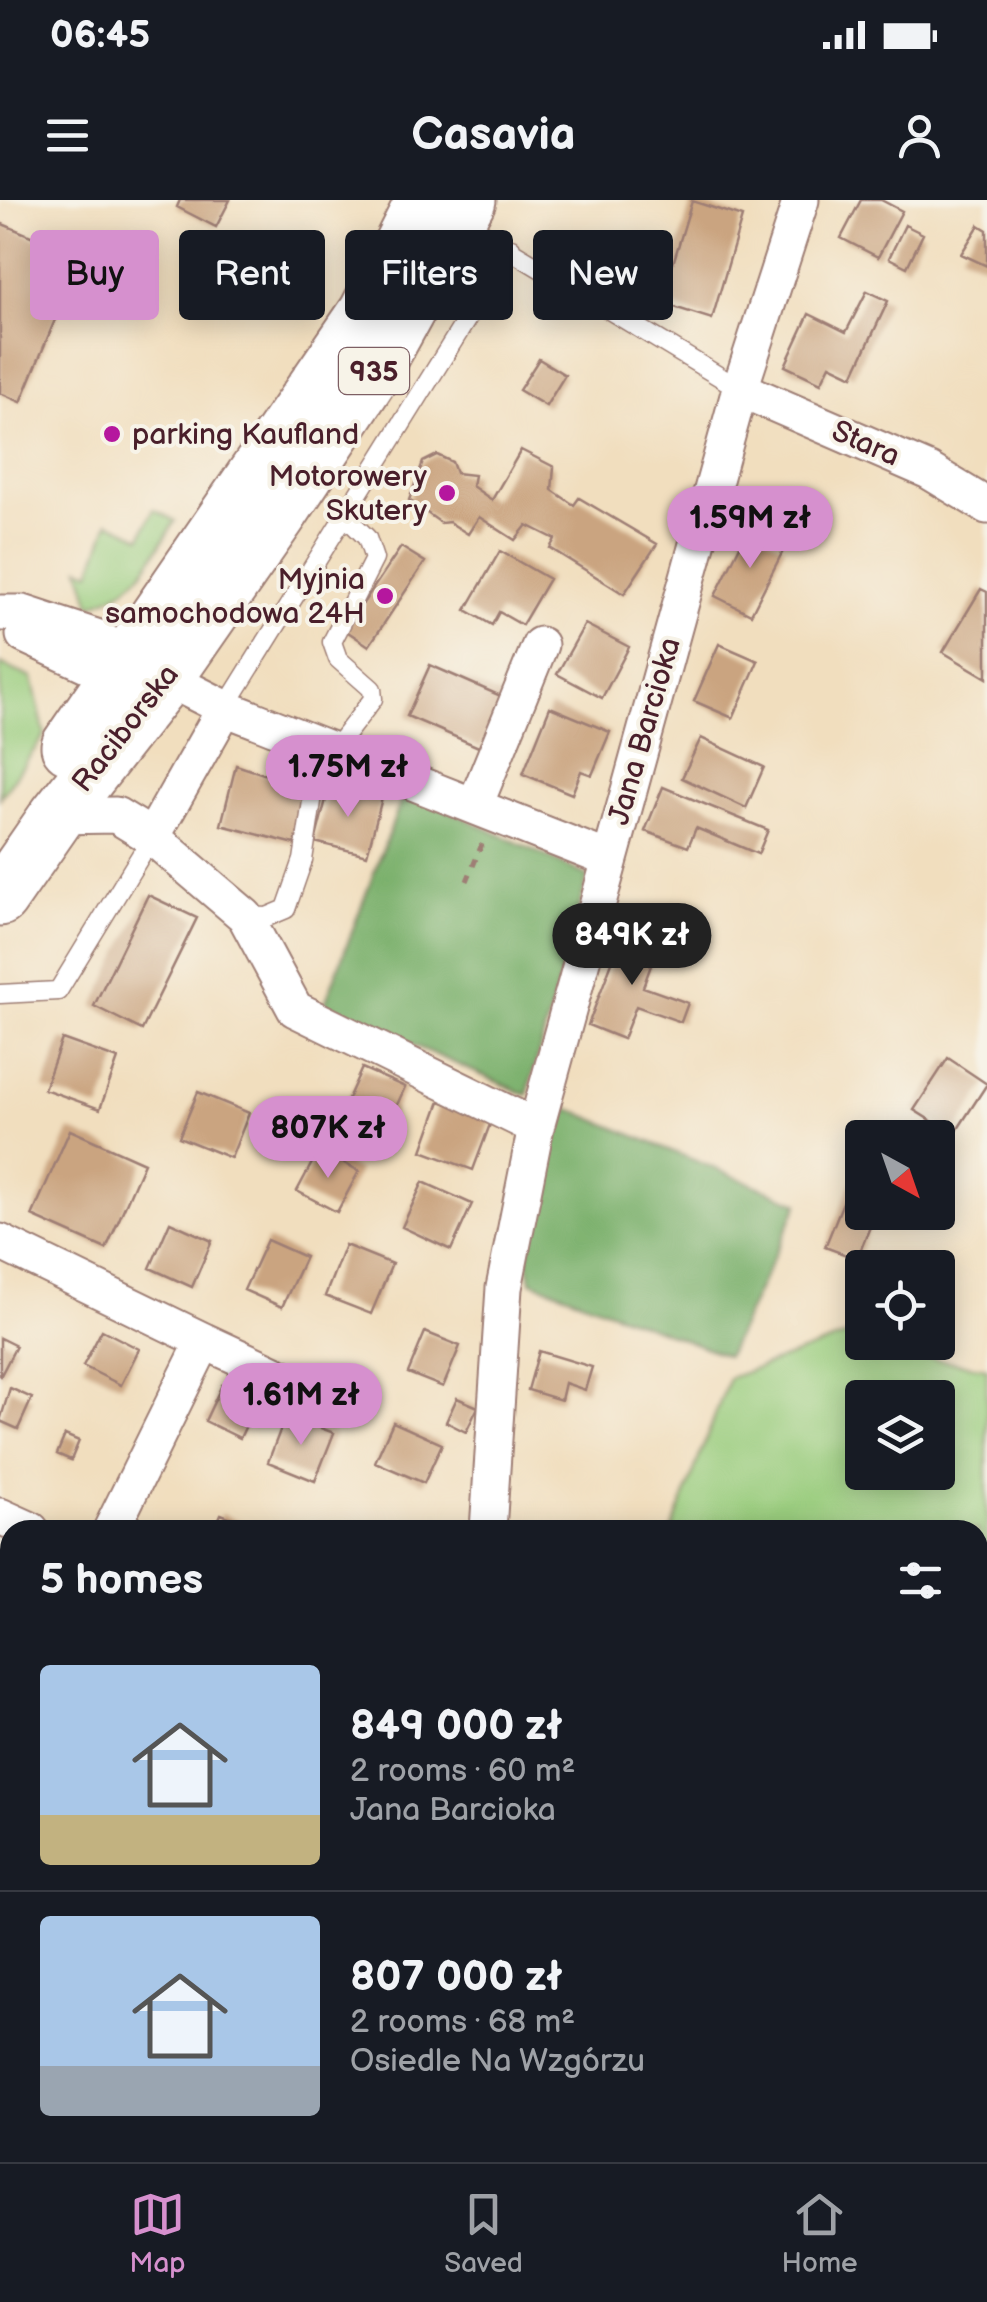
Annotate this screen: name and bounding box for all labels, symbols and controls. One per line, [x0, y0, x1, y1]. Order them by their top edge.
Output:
text: 06:45 [50, 13, 150, 58]
icon: menu [40, 108, 95, 163]
text: Casavia [412, 108, 575, 163]
icon: person [892, 108, 947, 163]
chip: Buy [30, 230, 159, 320]
chip: Rent [179, 230, 325, 320]
chip: Filters [345, 230, 513, 320]
chip: New [533, 230, 673, 320]
road number: 935 [339, 348, 409, 394]
street label: Stara [826, 413, 905, 475]
place label: parking Kaufland [132, 417, 359, 453]
marker: parking Kaufland [101, 423, 123, 445]
place label: Motorowery Skutery [268, 459, 427, 529]
marker: Motorowery Skutery [436, 482, 458, 504]
pin: 1.59M zł [647, 486, 853, 571]
text: 1.59M zł [689, 499, 811, 538]
place label: Myjnia samochodowa 24H [105, 562, 365, 632]
marker: Myjnia samochodowa 24H [374, 585, 396, 607]
street label: Jana Barcioka [601, 634, 689, 829]
street label: Raciborska [65, 658, 187, 800]
pin: 1.75M zł [245, 735, 451, 820]
text: 1.75M zł [288, 748, 408, 787]
pin: 849K zł [540, 903, 724, 988]
text: 849K zł [574, 916, 690, 955]
pin: 807K zł [236, 1096, 420, 1181]
text: 807K zł [270, 1109, 386, 1148]
north arrow [845, 1120, 955, 1230]
map controls [845, 1120, 955, 1490]
button: locate [845, 1250, 955, 1360]
pin: 1.61M zł [198, 1363, 404, 1448]
text: 1.61M zł [242, 1376, 360, 1415]
button: layers [845, 1380, 955, 1490]
icon: filters [893, 1553, 948, 1608]
text: 5 homes [40, 1555, 203, 1606]
text: 849 000 zł [350, 1701, 563, 1752]
icon: home [120, 1705, 240, 1825]
text: 2 rooms · 60 m² [350, 1752, 575, 1791]
text: Jana Barcioka [350, 1791, 556, 1830]
text: 807 000 zł [350, 1952, 563, 2003]
icon: home [120, 1956, 240, 2076]
text: 2 rooms · 68 m² [350, 2003, 575, 2042]
text: Osiedle Na Wzgórzu [350, 2042, 645, 2081]
tab: Map [129, 2187, 186, 2280]
tab: Saved [444, 2187, 523, 2280]
tab: Home [782, 2187, 858, 2280]

